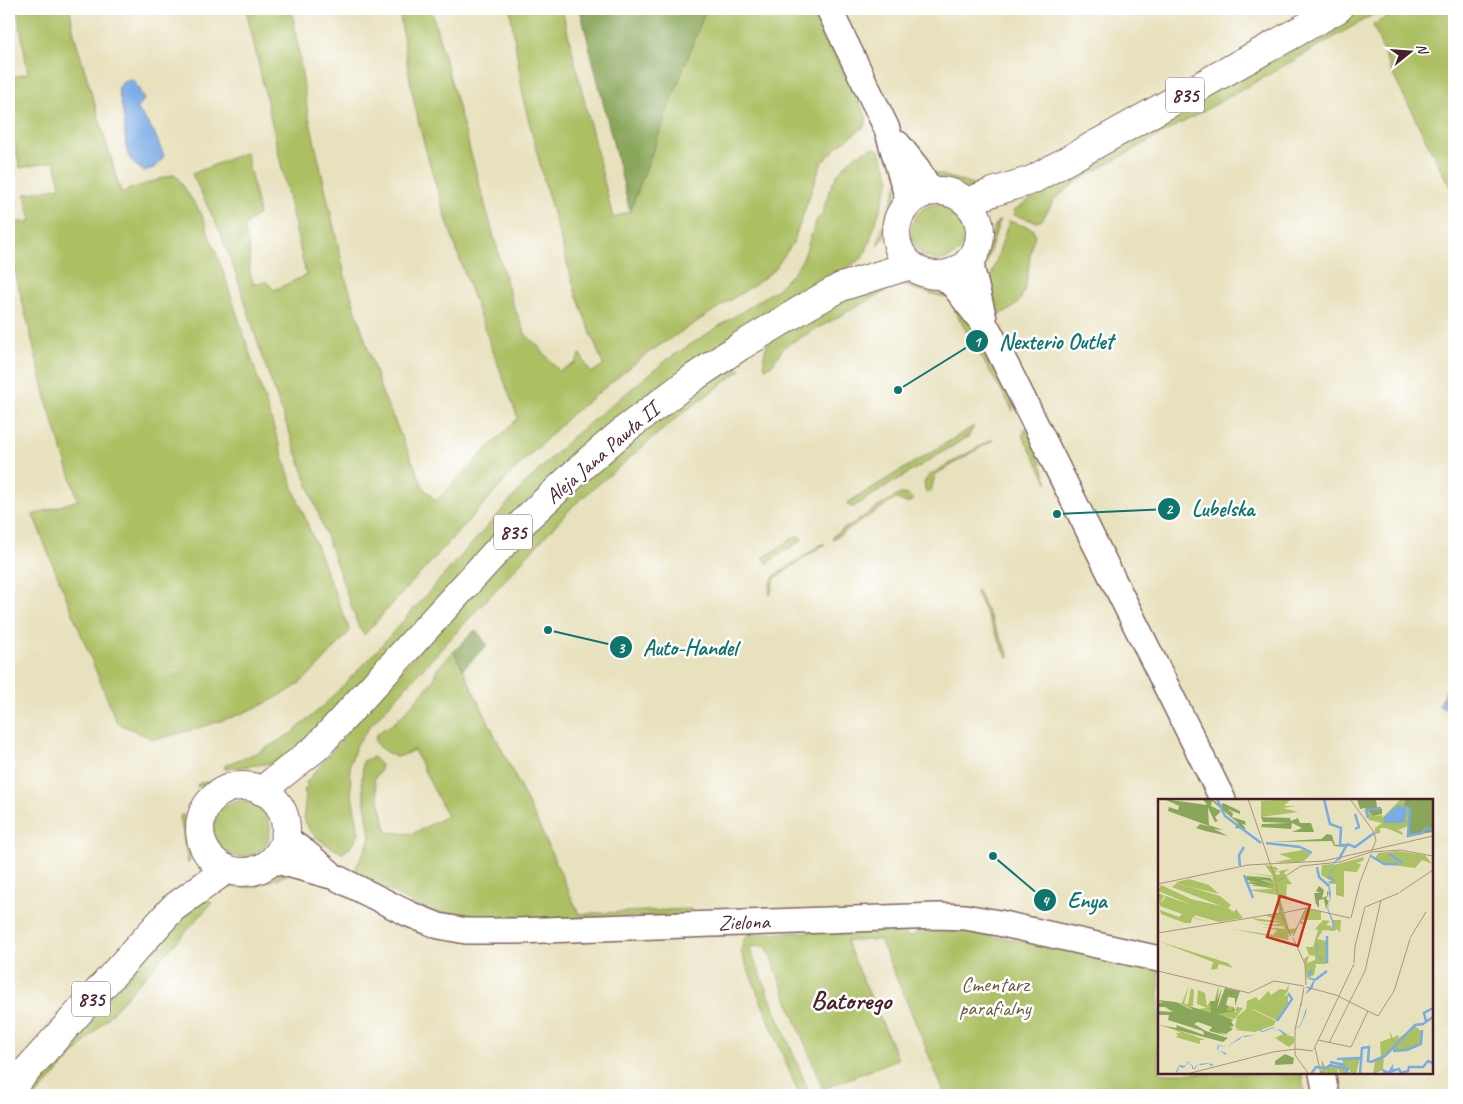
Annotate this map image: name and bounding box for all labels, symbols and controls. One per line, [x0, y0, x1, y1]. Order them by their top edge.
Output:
north arrow [1386, 28, 1436, 78]
text: N [1413, 42, 1432, 57]
road number: 835 [1166, 78, 1204, 112]
callout: Nexterio Outlet [964, 323, 1123, 360]
text: Nexterio Outlet [999, 328, 1117, 356]
text: 1 [974, 333, 983, 352]
street label: Aleja Jana Pawła II [540, 394, 667, 509]
callout: Lubelska [1157, 490, 1264, 527]
text: Lubelska [1192, 495, 1256, 523]
text: 2 [1166, 500, 1174, 519]
road number: 835 [494, 514, 532, 550]
callout: Auto-Handel [608, 629, 747, 666]
text: Auto-Handel [643, 634, 741, 662]
text: 3 [618, 639, 626, 658]
inset map [1158, 799, 1433, 1074]
callout: Enya [1033, 882, 1117, 919]
text: Enya [1067, 887, 1109, 915]
text: 4 [1042, 892, 1051, 911]
street label: Zielona [718, 908, 772, 936]
park label: Cmentarz parafialny [959, 971, 1033, 1021]
road number: 835 [72, 982, 110, 1016]
district label: Batorego [811, 984, 893, 1017]

